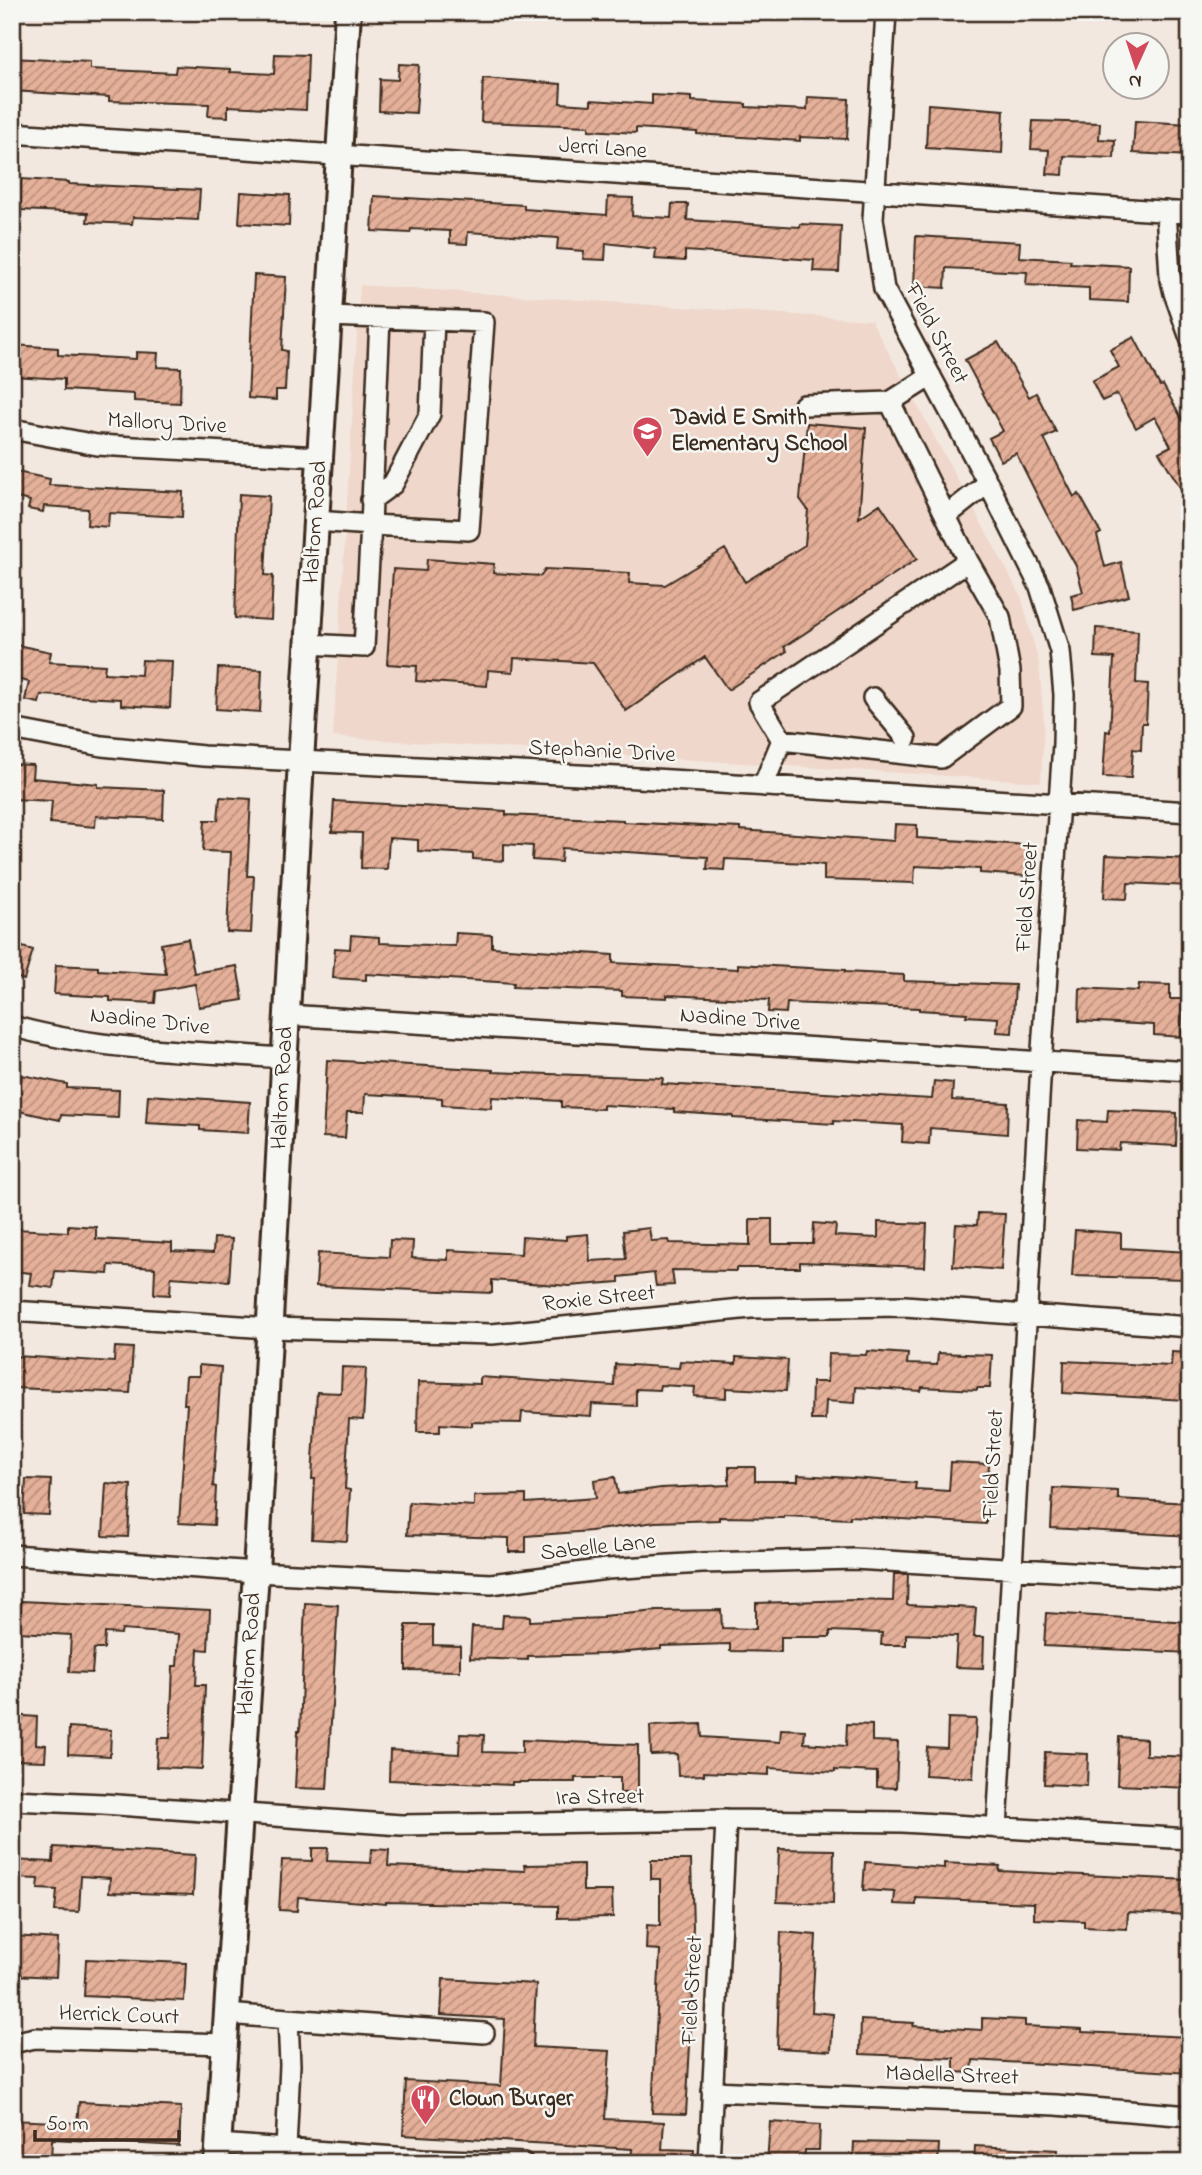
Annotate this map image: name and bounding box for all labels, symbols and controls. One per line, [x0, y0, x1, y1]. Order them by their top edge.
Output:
north arrow [1100, 32, 1170, 102]
text: N [1128, 67, 1142, 94]
street label: Jerri Lane [558, 129, 649, 169]
street label: Field Street [895, 277, 976, 390]
place label: David E Smith Elementary School [670, 402, 848, 463]
street label: Mallory Drive [106, 404, 228, 446]
school or university icon: David E Smith Elementary School [631, 414, 665, 458]
street label: Haltom Road [295, 459, 337, 584]
street label: Stephanie Drive [527, 732, 677, 772]
street label: Field Street [1008, 841, 1048, 954]
street label: Nadine Drive [88, 999, 212, 1045]
street label: Nadine Drive [679, 999, 802, 1041]
street label: Haltom Road [263, 1026, 303, 1150]
street label: Roxie Street [541, 1277, 657, 1321]
street label: Field Street [975, 1408, 1013, 1521]
street label: Sabelle Lane [539, 1525, 658, 1570]
street label: Haltom Road [229, 1591, 271, 1716]
street label: Ira Street [555, 1781, 645, 1815]
street label: Field Street [674, 1934, 712, 2047]
street label: Herrick Court [58, 1997, 180, 2035]
street label: Madella Street [885, 2057, 1020, 2095]
restaurant icon: Clown Burger [409, 2082, 443, 2126]
place label: Clown Burger [449, 2083, 574, 2118]
scale bar [35, 2098, 178, 2142]
text: 50 m [46, 2110, 89, 2140]

